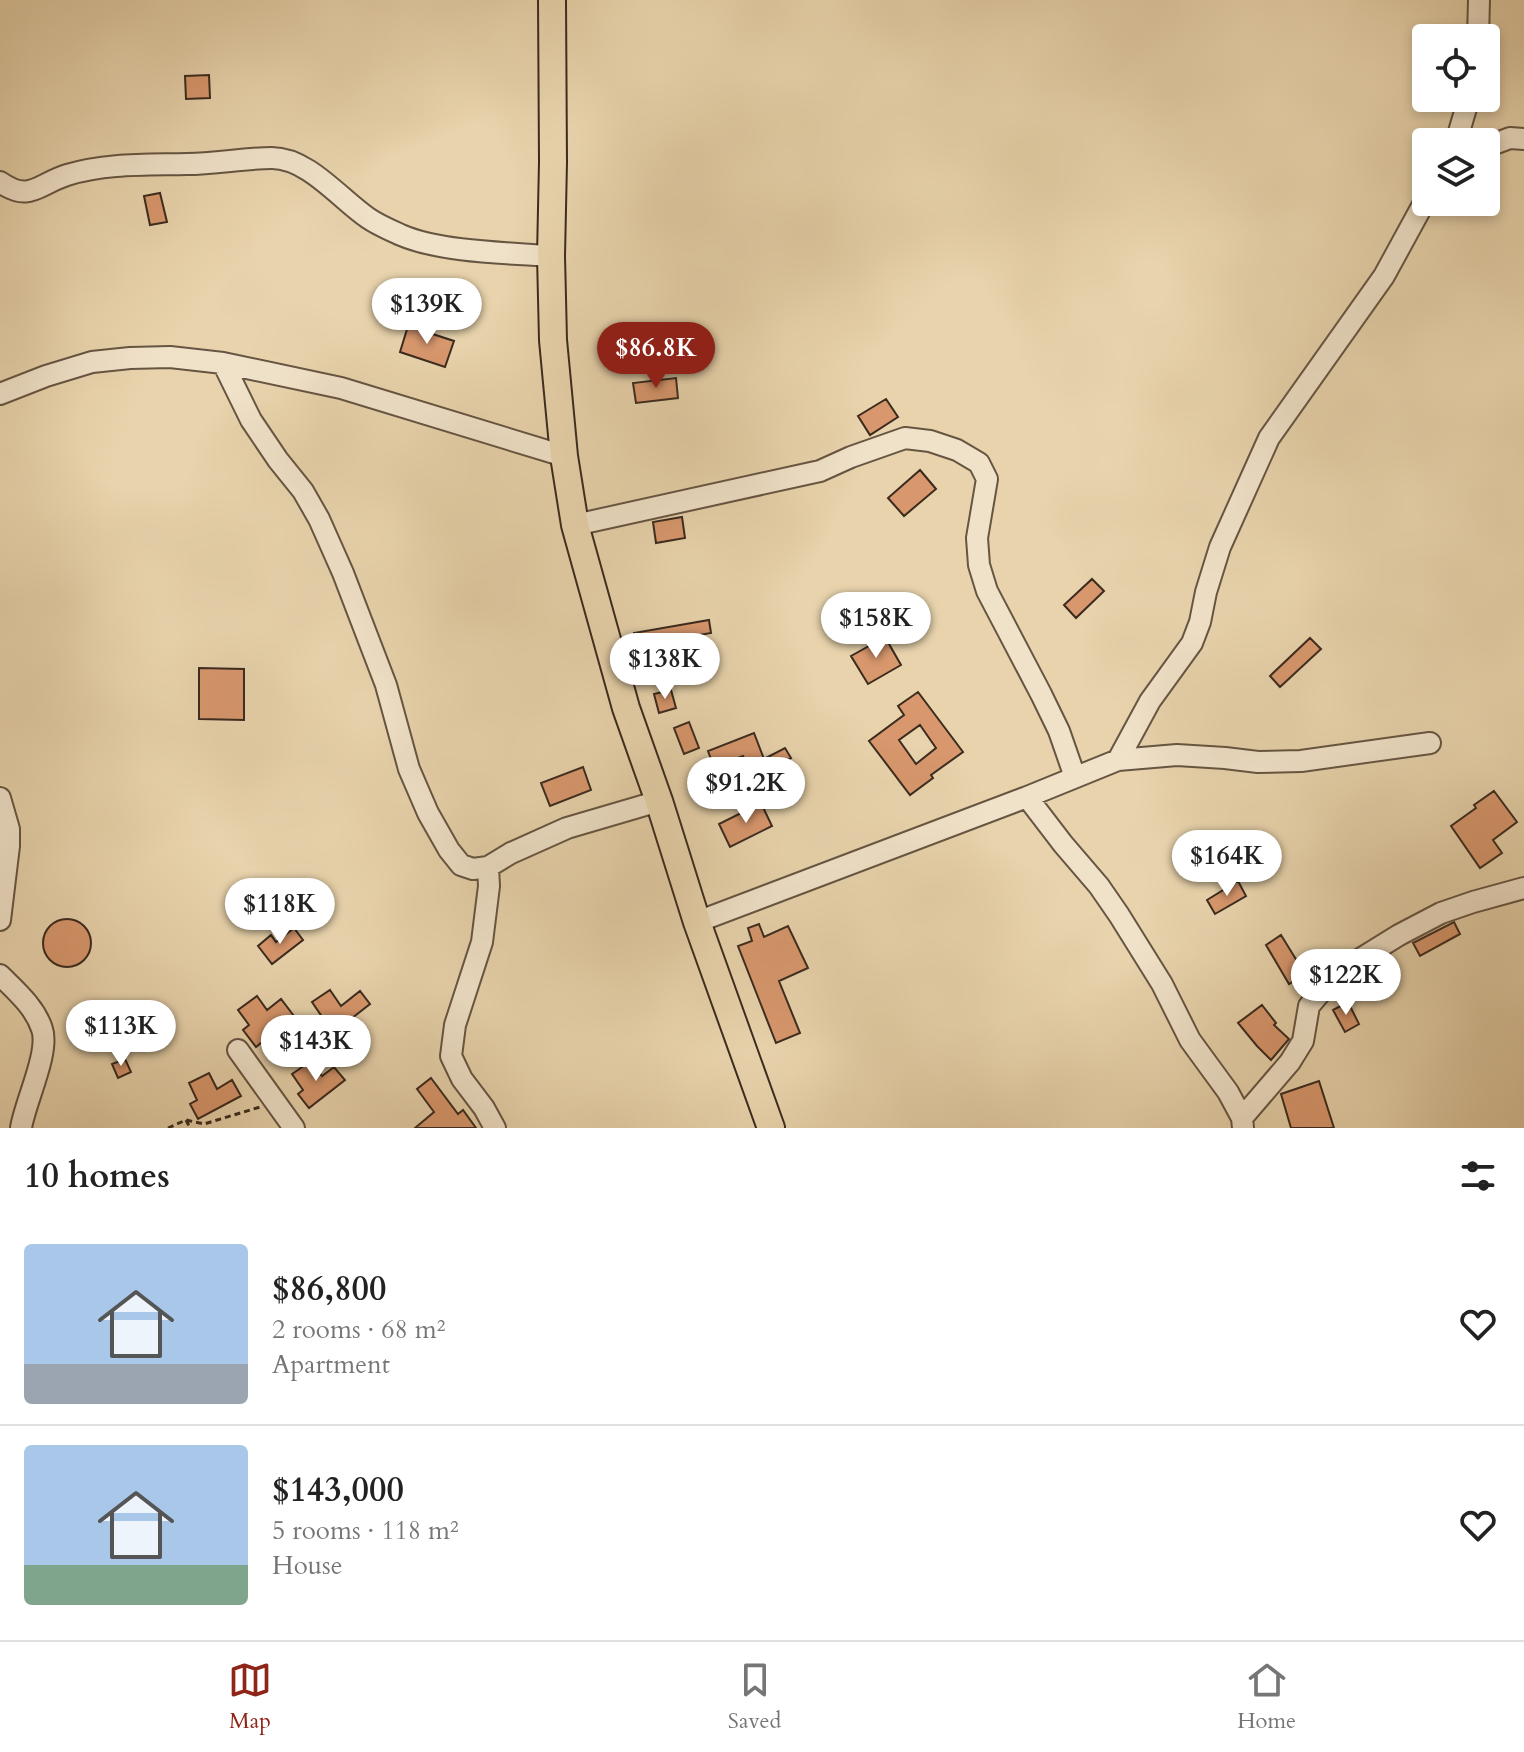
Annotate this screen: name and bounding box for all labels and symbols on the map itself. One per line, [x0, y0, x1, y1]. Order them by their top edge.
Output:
pin: $139K [371, 278, 483, 346]
pin: $86.8K [591, 322, 721, 390]
pin: $158K [820, 592, 932, 660]
pin: $138K [609, 633, 721, 701]
pin: $91.2K [681, 757, 811, 825]
pin: $164K [1171, 830, 1283, 898]
pin: $118K [224, 878, 336, 946]
pin: $122K [1290, 949, 1402, 1017]
pin: $113K [65, 1000, 177, 1068]
pin: $143K [260, 1015, 372, 1083]

